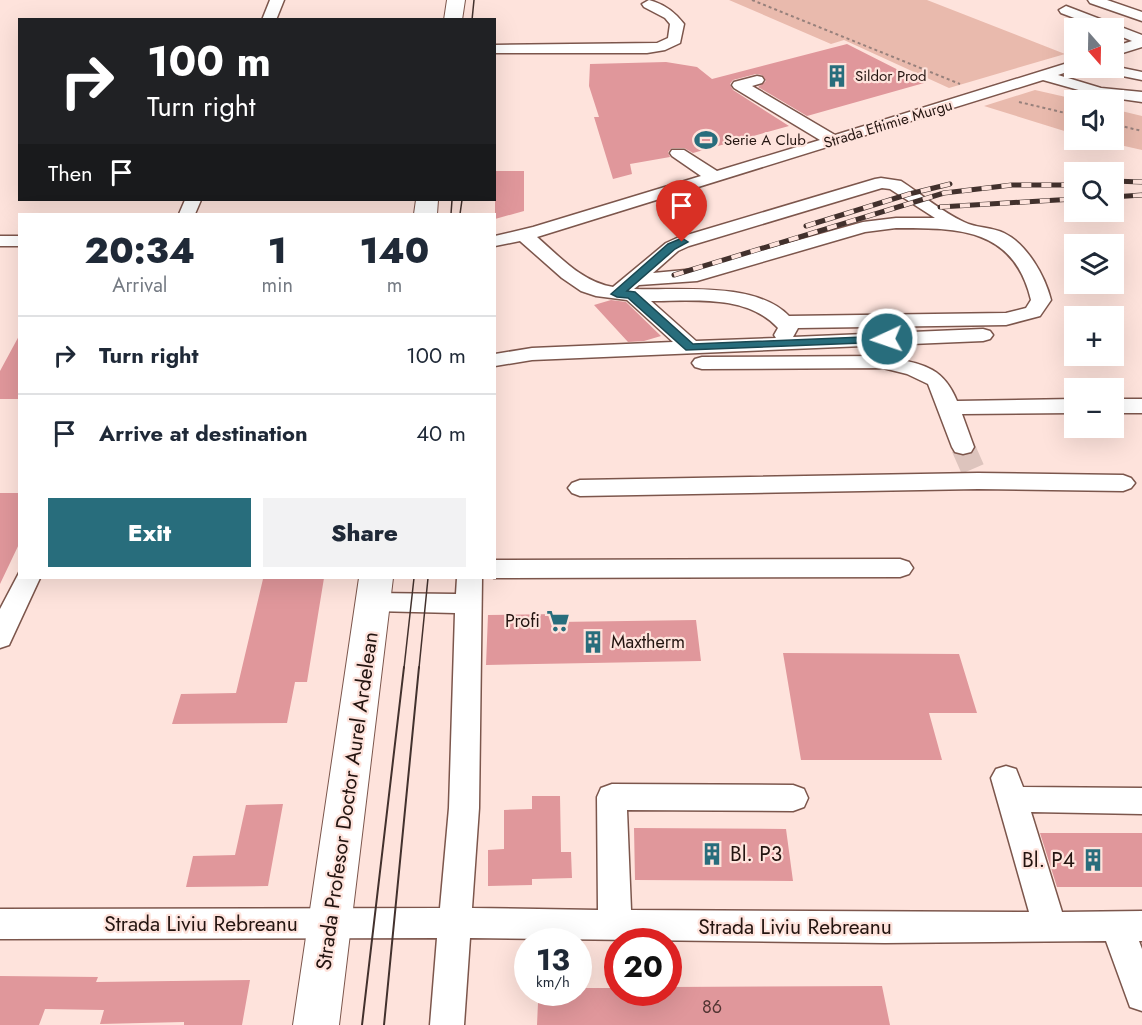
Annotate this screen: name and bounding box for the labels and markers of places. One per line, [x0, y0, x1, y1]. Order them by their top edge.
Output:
building icon: Sildor Prod [824, 63, 850, 89]
place label: Sildor Prod [855, 65, 927, 87]
sports icon: Serie A Club [693, 127, 719, 153]
place label: Serie A Club [724, 129, 806, 151]
pin [656, 180, 707, 242]
place label: Profi [505, 608, 540, 634]
supermarket icon: Profi [545, 608, 571, 634]
building icon: Maxtherm [580, 629, 606, 655]
place label: Maxtherm [611, 629, 685, 655]
place label: Bl. P3 [730, 839, 782, 869]
building icon: Bl. P3 [699, 841, 725, 867]
place label: Bl. P4 [1022, 845, 1075, 875]
building icon: Bl. P4 [1080, 847, 1106, 873]

